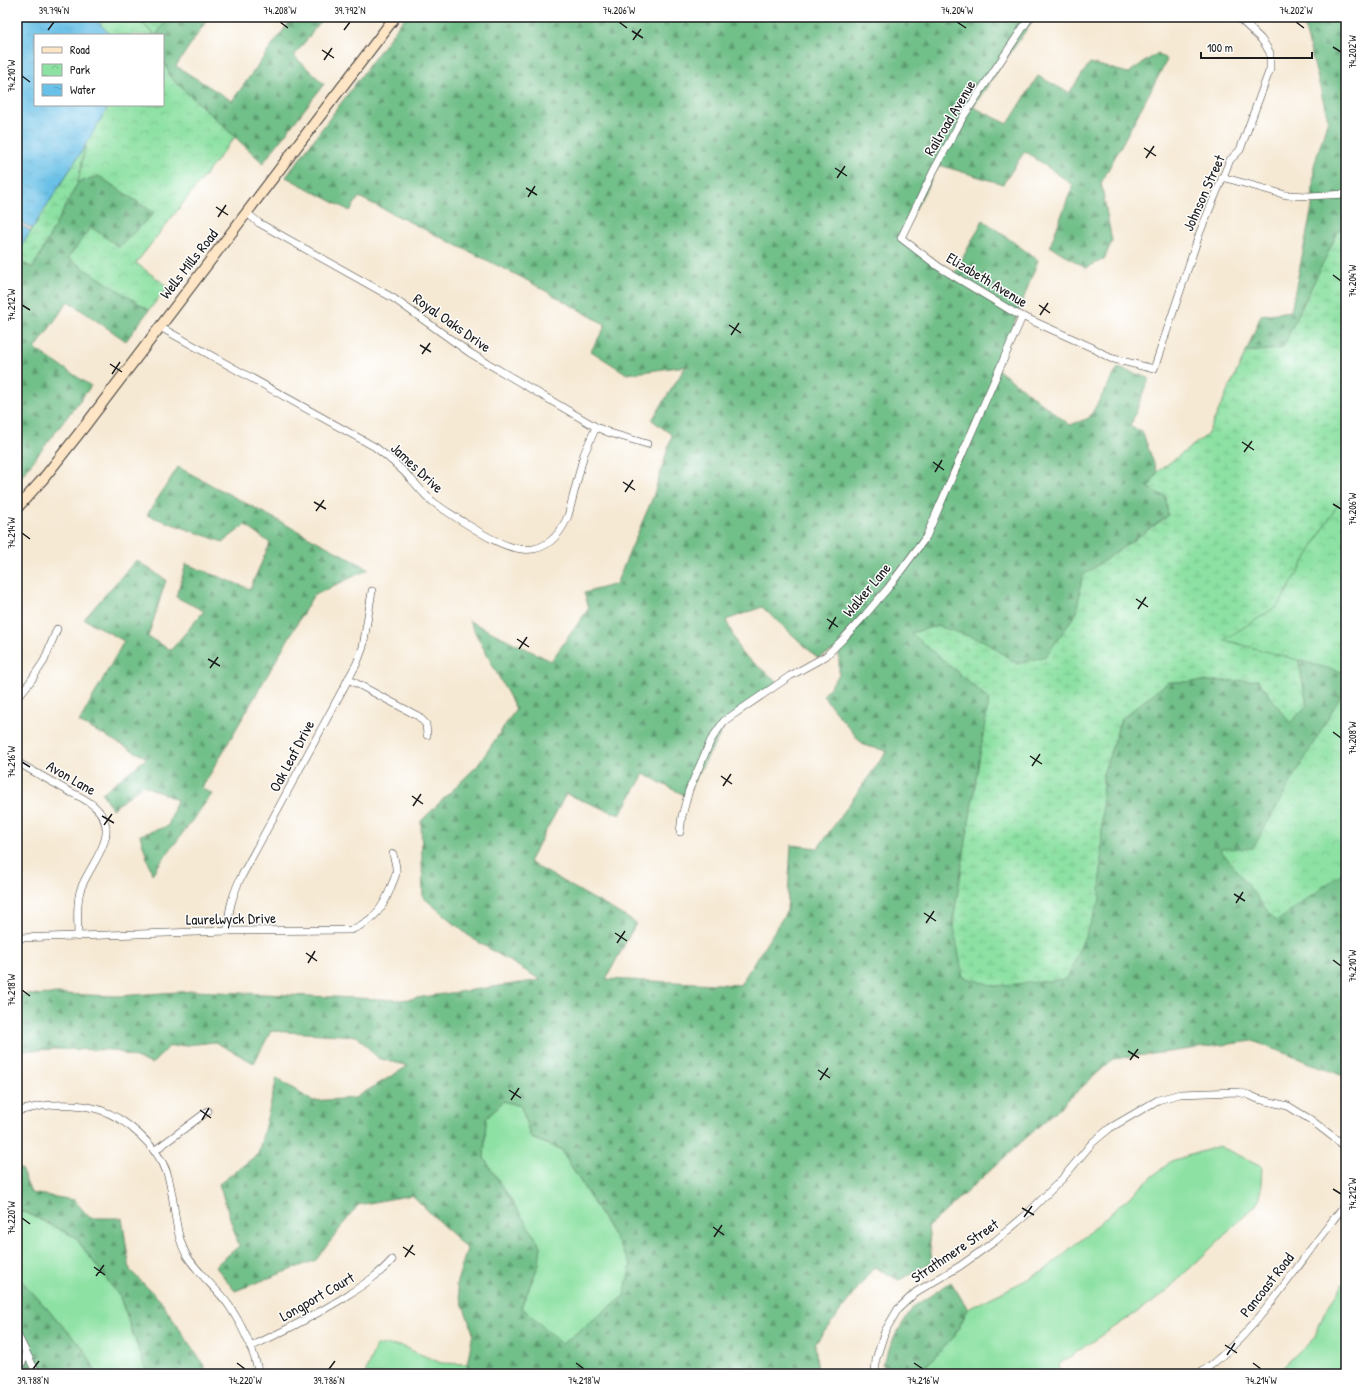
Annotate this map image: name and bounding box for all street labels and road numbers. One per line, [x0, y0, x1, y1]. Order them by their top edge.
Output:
street label: Railroad Avenue [919, 76, 980, 160]
street label: Johnson Street [1177, 150, 1230, 234]
street label: Wells Mills Road [155, 224, 223, 303]
street label: Elizabeth Avenue [943, 247, 1032, 312]
street label: Royal Oaks Drive [409, 288, 495, 357]
street label: James Drive [386, 438, 448, 498]
street label: Walker Lane [838, 558, 895, 621]
street label: Oak Leaf Drive [264, 716, 319, 795]
street label: Avon Lane [43, 755, 100, 800]
street label: Laurelwyck Drive [186, 907, 276, 930]
street label: Strathmere Street [907, 1213, 1003, 1288]
street label: Pancoast Road [1235, 1248, 1299, 1321]
street label: Longport Court [275, 1266, 359, 1326]

